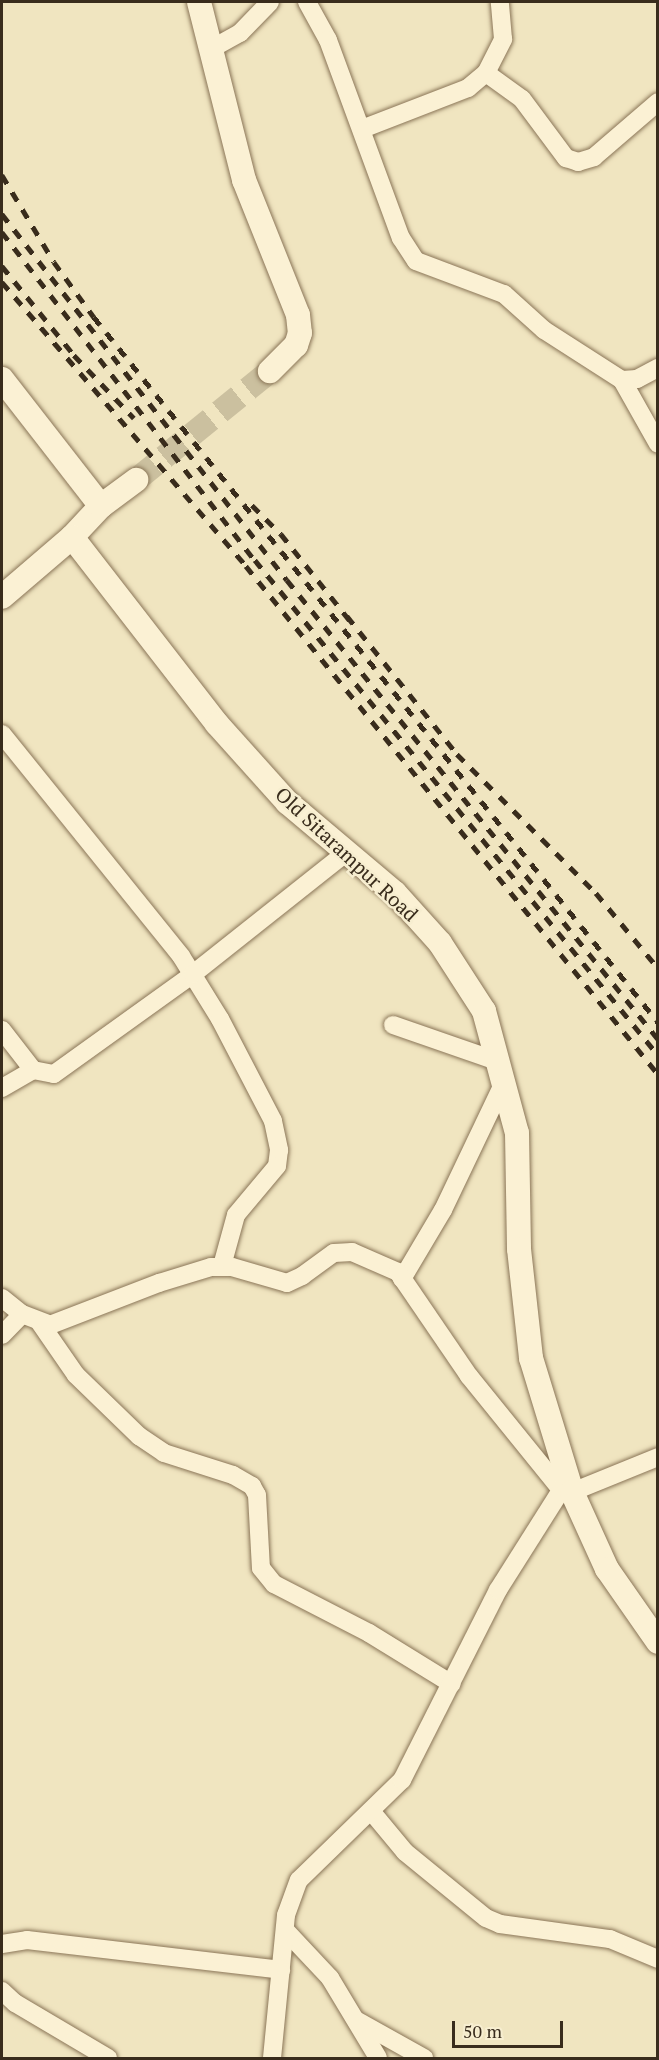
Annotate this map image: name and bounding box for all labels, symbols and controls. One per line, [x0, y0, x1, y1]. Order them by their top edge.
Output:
street label: Old Sitarampur Road [271, 782, 423, 926]
scale bar [455, 2009, 566, 2047]
text: 50 m [463, 2019, 502, 2043]

